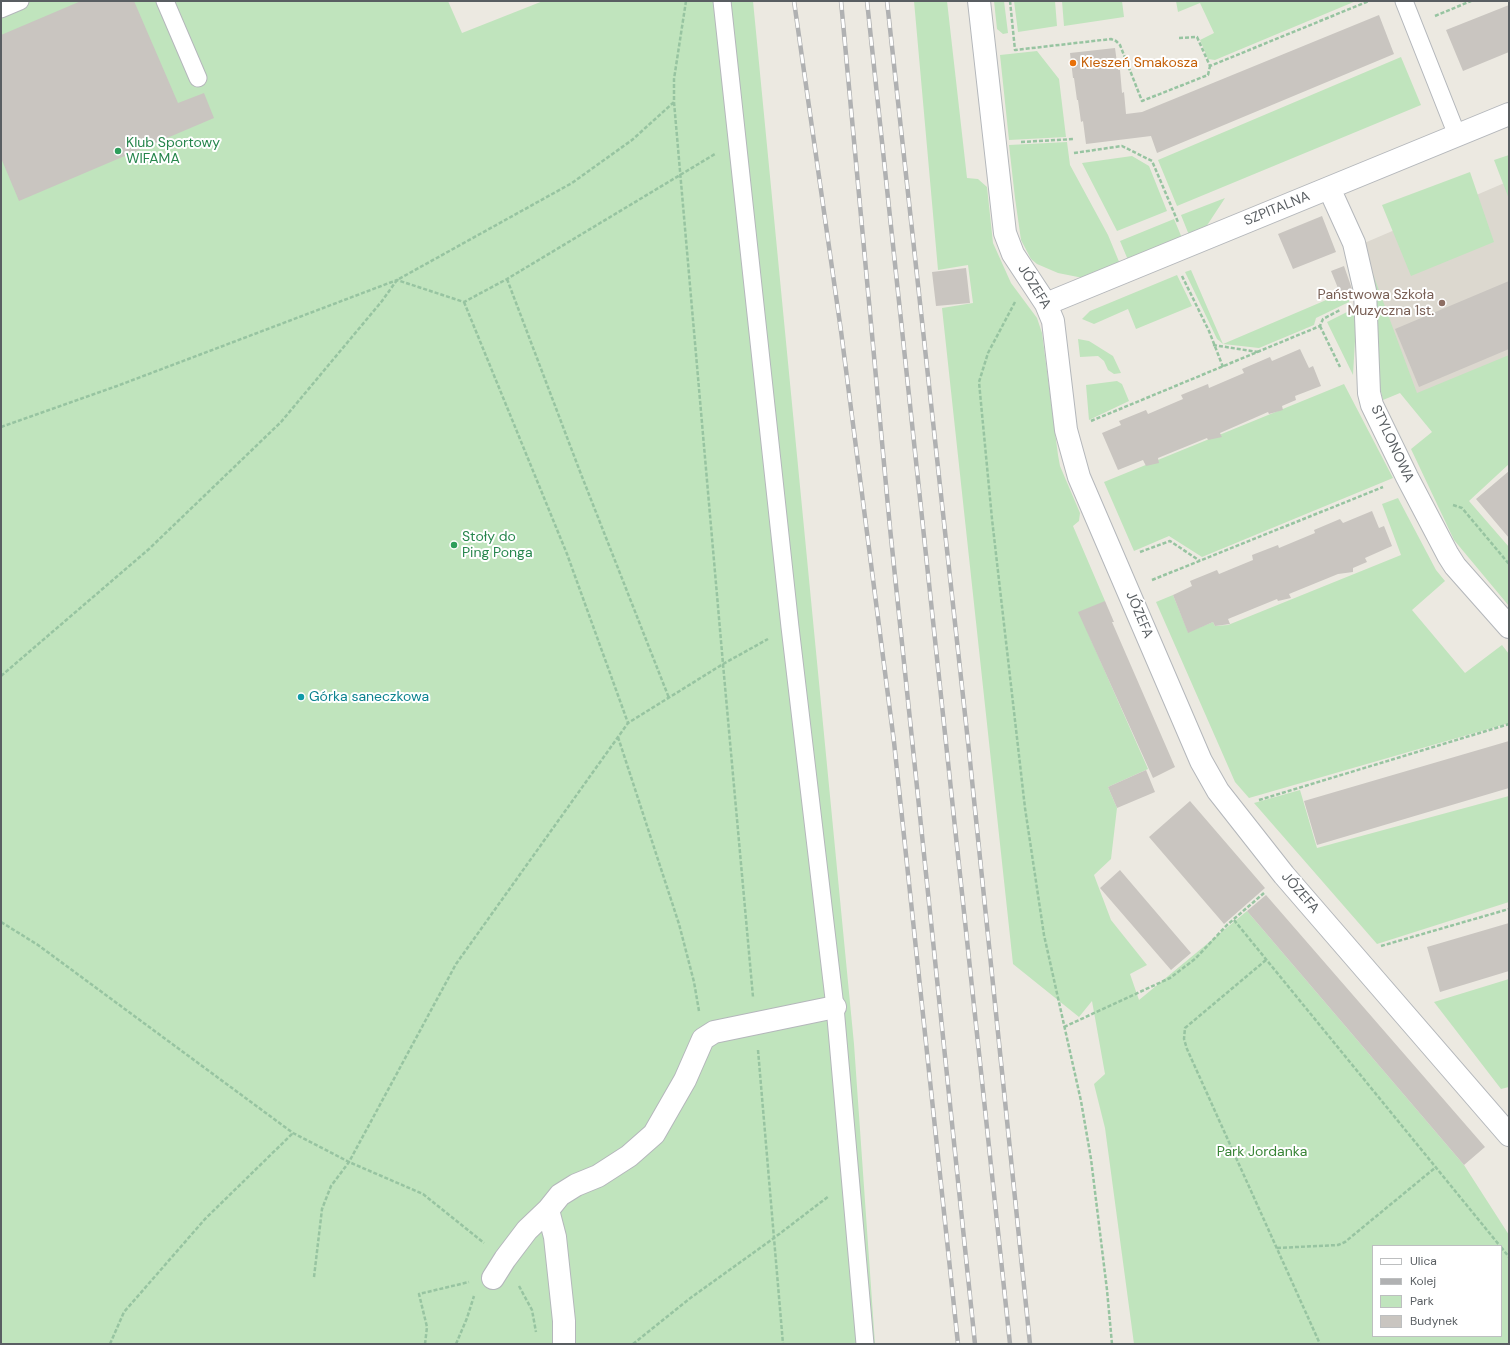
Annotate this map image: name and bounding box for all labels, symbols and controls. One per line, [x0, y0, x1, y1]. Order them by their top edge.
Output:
place label: Kieszeń Smakosza [1081, 55, 1198, 71]
marker: Kieszeń Smakosza [1068, 58, 1078, 68]
place label: Klub Sportowy WIFAMA [126, 135, 220, 168]
marker: Klub Sportowy WIFAMA [113, 146, 123, 156]
street label: SZPITALNA [1242, 188, 1312, 230]
street label: JÓZEFA [1014, 262, 1054, 312]
place label: Państwowa Szkoła Muzyczna 1st. [1318, 287, 1434, 320]
marker: Państwowa Szkoła Muzyczna 1st. [1437, 298, 1447, 308]
street label: STYLONOWA [1367, 403, 1417, 485]
place label: Stoły do Ping Ponga [462, 529, 533, 562]
marker: Stoły do Ping Ponga [449, 540, 459, 550]
street label: JÓZEFA [1122, 589, 1156, 641]
place label: Górka saneczkowa [309, 689, 429, 705]
marker: Górka saneczkowa [296, 692, 306, 702]
street label: JÓZEFA [1278, 869, 1322, 917]
park label: Park Jordanka [1217, 1144, 1307, 1160]
legend [1372, 1245, 1502, 1337]
text: Ulica [1410, 1253, 1437, 1269]
text: Kolej [1410, 1273, 1436, 1289]
text: Park [1410, 1293, 1434, 1309]
text: Budynek [1410, 1313, 1458, 1329]

